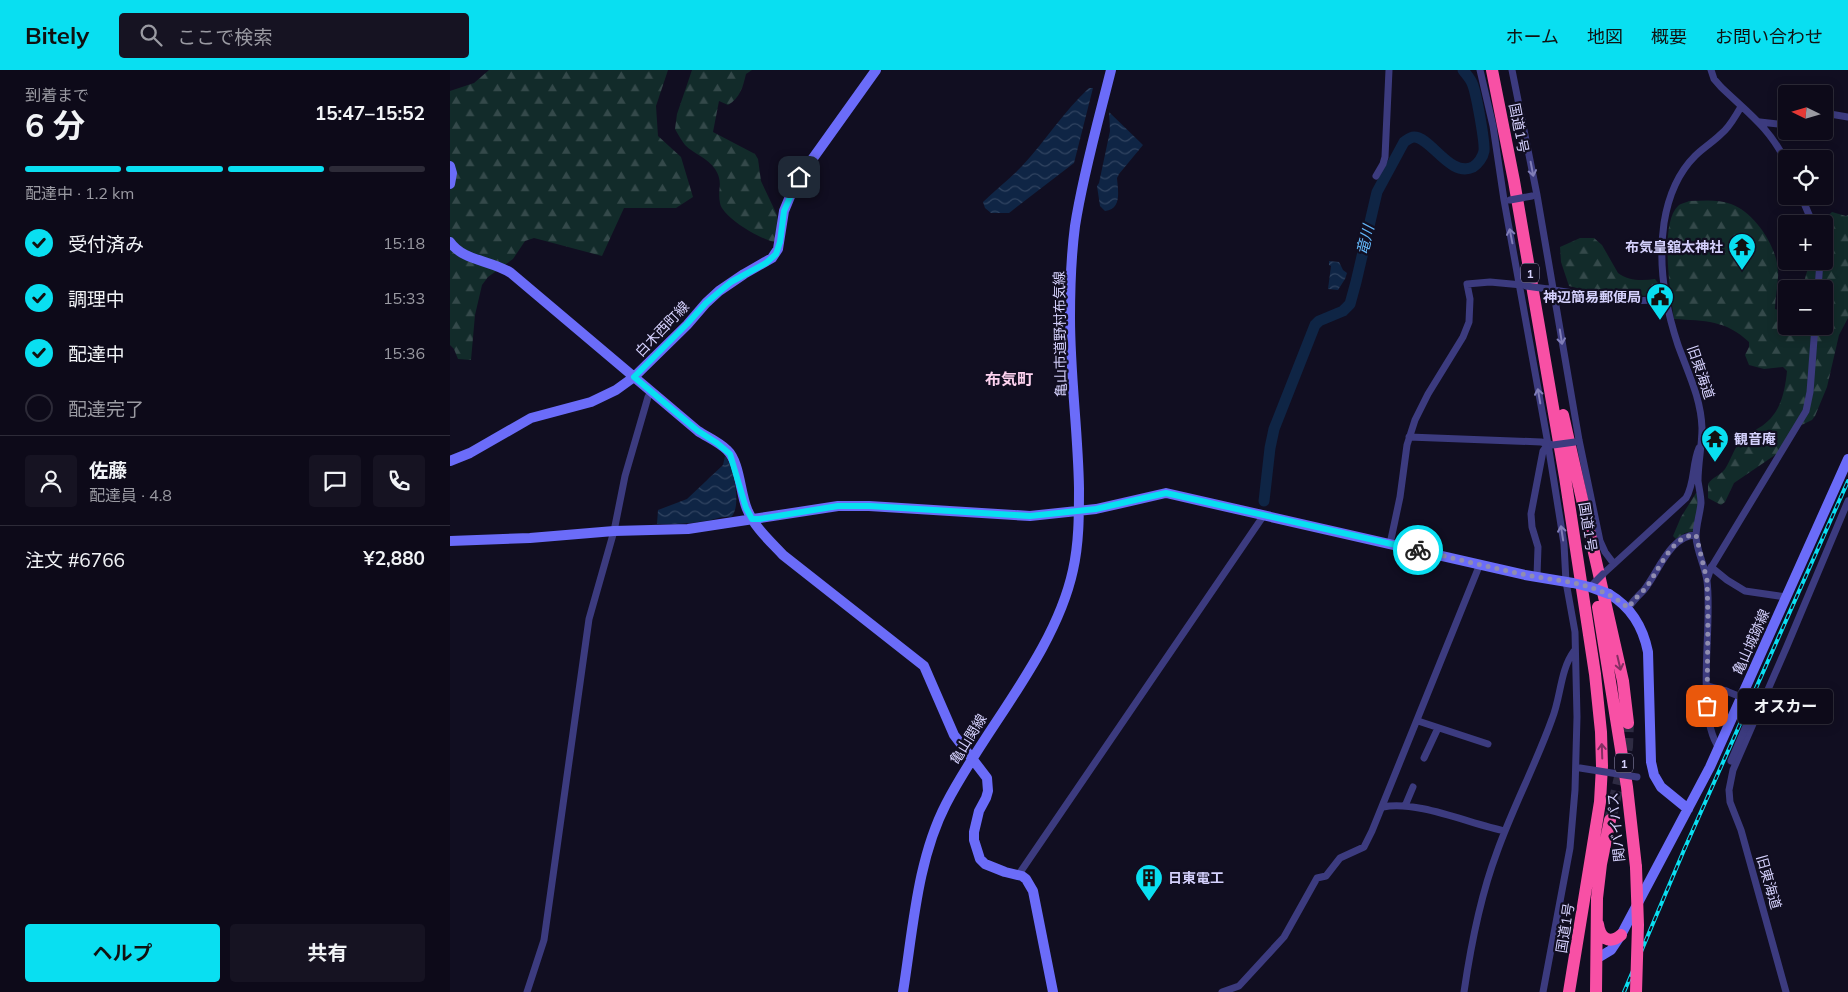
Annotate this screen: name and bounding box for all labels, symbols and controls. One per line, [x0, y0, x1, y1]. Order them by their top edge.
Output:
search box [119, 13, 469, 58]
text: Bitely [25, 20, 89, 50]
icon: search [137, 21, 165, 49]
text: ここで検索 [177, 25, 272, 49]
text: ホーム [1506, 25, 1559, 48]
text: 地図 [1587, 25, 1623, 48]
text: 概要 [1651, 25, 1687, 48]
text: お問い合わせ [1715, 25, 1823, 48]
text: 到着まで [25, 85, 89, 105]
north arrow [1778, 85, 1832, 140]
map controls [1778, 85, 1833, 335]
text: 15:47–15:52 [315, 101, 425, 125]
street label: 国道1号 [1505, 102, 1533, 154]
text: 6 分 [25, 105, 85, 145]
button: locate [1778, 150, 1833, 205]
pin [778, 156, 820, 198]
one-way arrow [1528, 161, 1537, 177]
icon: home [785, 163, 813, 191]
text: 配達中 · 1.2 km [25, 183, 134, 203]
button: + [1778, 215, 1833, 270]
water label: 竜川 [1352, 221, 1378, 257]
icon: check [25, 229, 53, 257]
one-way arrow [1505, 229, 1515, 245]
text: 受付済み [68, 232, 144, 256]
temple icon: 布気皇舘太神社 [1727, 232, 1757, 271]
text: 15:18 [383, 233, 425, 253]
place label: 布気皇舘太神社 [1625, 238, 1723, 256]
road number: 1 [1521, 264, 1539, 282]
street label: 亀山市道野村布気線 [1050, 271, 1070, 397]
button: − [1778, 280, 1833, 335]
public building icon: 神辺簡易郵便局 [1645, 282, 1675, 321]
icon: check [25, 284, 53, 312]
text: 調理中 [68, 287, 125, 311]
text: 15:33 [383, 288, 425, 308]
place label: 神辺簡易郵便局 [1543, 288, 1641, 306]
street label: 白木西町線 [631, 298, 693, 360]
one-way arrow [1557, 329, 1567, 345]
icon: check [25, 339, 53, 367]
text: 配達中 [68, 342, 125, 366]
text: 15:36 [383, 343, 425, 363]
street label: 旧東海道 [1683, 343, 1719, 401]
district label: 布気町 [985, 369, 1033, 389]
one-way arrow [1534, 389, 1544, 405]
text: 配達完了 [68, 397, 144, 421]
temple icon: 観音庵 [1700, 424, 1730, 463]
place label: 観音庵 [1734, 430, 1776, 448]
button: person [25, 455, 77, 507]
button: chat [309, 455, 361, 507]
button: phone [373, 455, 425, 507]
text: 佐藤 [89, 458, 127, 482]
text: 配達員 · 4.8 [89, 485, 172, 505]
street label: 国道1号 [1575, 501, 1601, 553]
courier [1393, 525, 1443, 575]
one-way arrow [1557, 525, 1567, 541]
icon: bike [1404, 536, 1432, 564]
text: ¥2,880 [363, 546, 425, 570]
text: 注文 #6766 [25, 548, 125, 572]
street label: 亀山城跡線 [1729, 606, 1773, 678]
one-way arrow [1615, 655, 1624, 671]
pin [1686, 685, 1728, 727]
callout: オスカー [1737, 688, 1832, 724]
icon: bag [1693, 692, 1721, 720]
text: オスカー [1753, 696, 1818, 716]
street label: 亀山関線 [946, 710, 990, 768]
one-way arrow [1597, 743, 1607, 759]
road number: 1 [1615, 754, 1633, 772]
street label: 関バイパス [1603, 791, 1629, 863]
street label: 旧東海道 [1753, 853, 1785, 911]
building icon: 日東電工 [1134, 863, 1164, 902]
place label: 日東電工 [1168, 869, 1224, 887]
street label: 国道1号 [1552, 902, 1578, 954]
button: ヘルプ [25, 924, 220, 982]
button: 共有 [230, 924, 425, 982]

